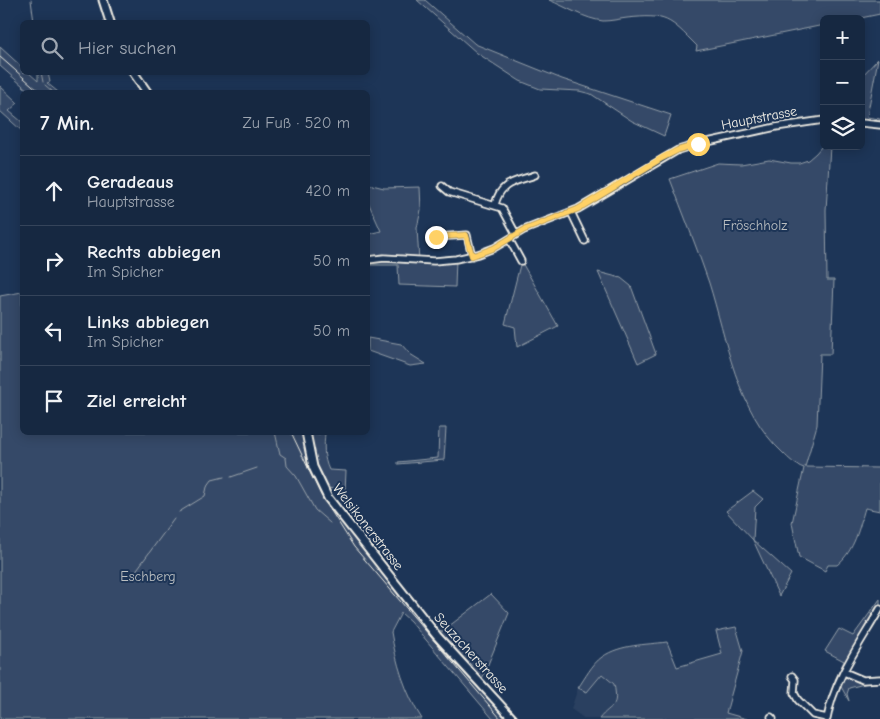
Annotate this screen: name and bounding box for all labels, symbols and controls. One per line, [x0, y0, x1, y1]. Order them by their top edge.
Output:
map controls [820, 15, 865, 150]
button: + [820, 15, 865, 60]
search box [20, 20, 370, 75]
icon: search [38, 34, 66, 62]
text: Hier suchen [78, 37, 176, 59]
button: − [820, 60, 865, 105]
street label: Hauptstrasse [720, 102, 798, 134]
button: layers [820, 105, 865, 150]
text: 7 Min. [40, 111, 94, 135]
text: Zu Fuß · 520 m [242, 114, 350, 132]
route start [687, 133, 710, 156]
text: Geradeaus [87, 171, 173, 193]
icon: ahead [40, 177, 68, 205]
text: 420 m [306, 182, 350, 200]
text: Hauptstrasse [87, 193, 175, 211]
park label: Fröschholz [723, 217, 787, 234]
route end [425, 226, 448, 249]
text: Rechts abbiegen [87, 241, 221, 263]
icon: right [40, 247, 68, 275]
text: 50 m [313, 252, 350, 270]
text: Im Spicher [87, 263, 163, 281]
text: Links abbiegen [87, 311, 209, 333]
icon: left [40, 317, 68, 345]
text: 50 m [313, 322, 350, 340]
text: Im Spicher [87, 333, 163, 351]
icon: arrive [40, 387, 68, 415]
text: Ziel erreicht [87, 390, 186, 412]
street label: Welsikonerstrasse [329, 480, 407, 574]
park label: Eschberg [120, 568, 176, 585]
street label: Seuzacherstrasse [430, 609, 512, 697]

